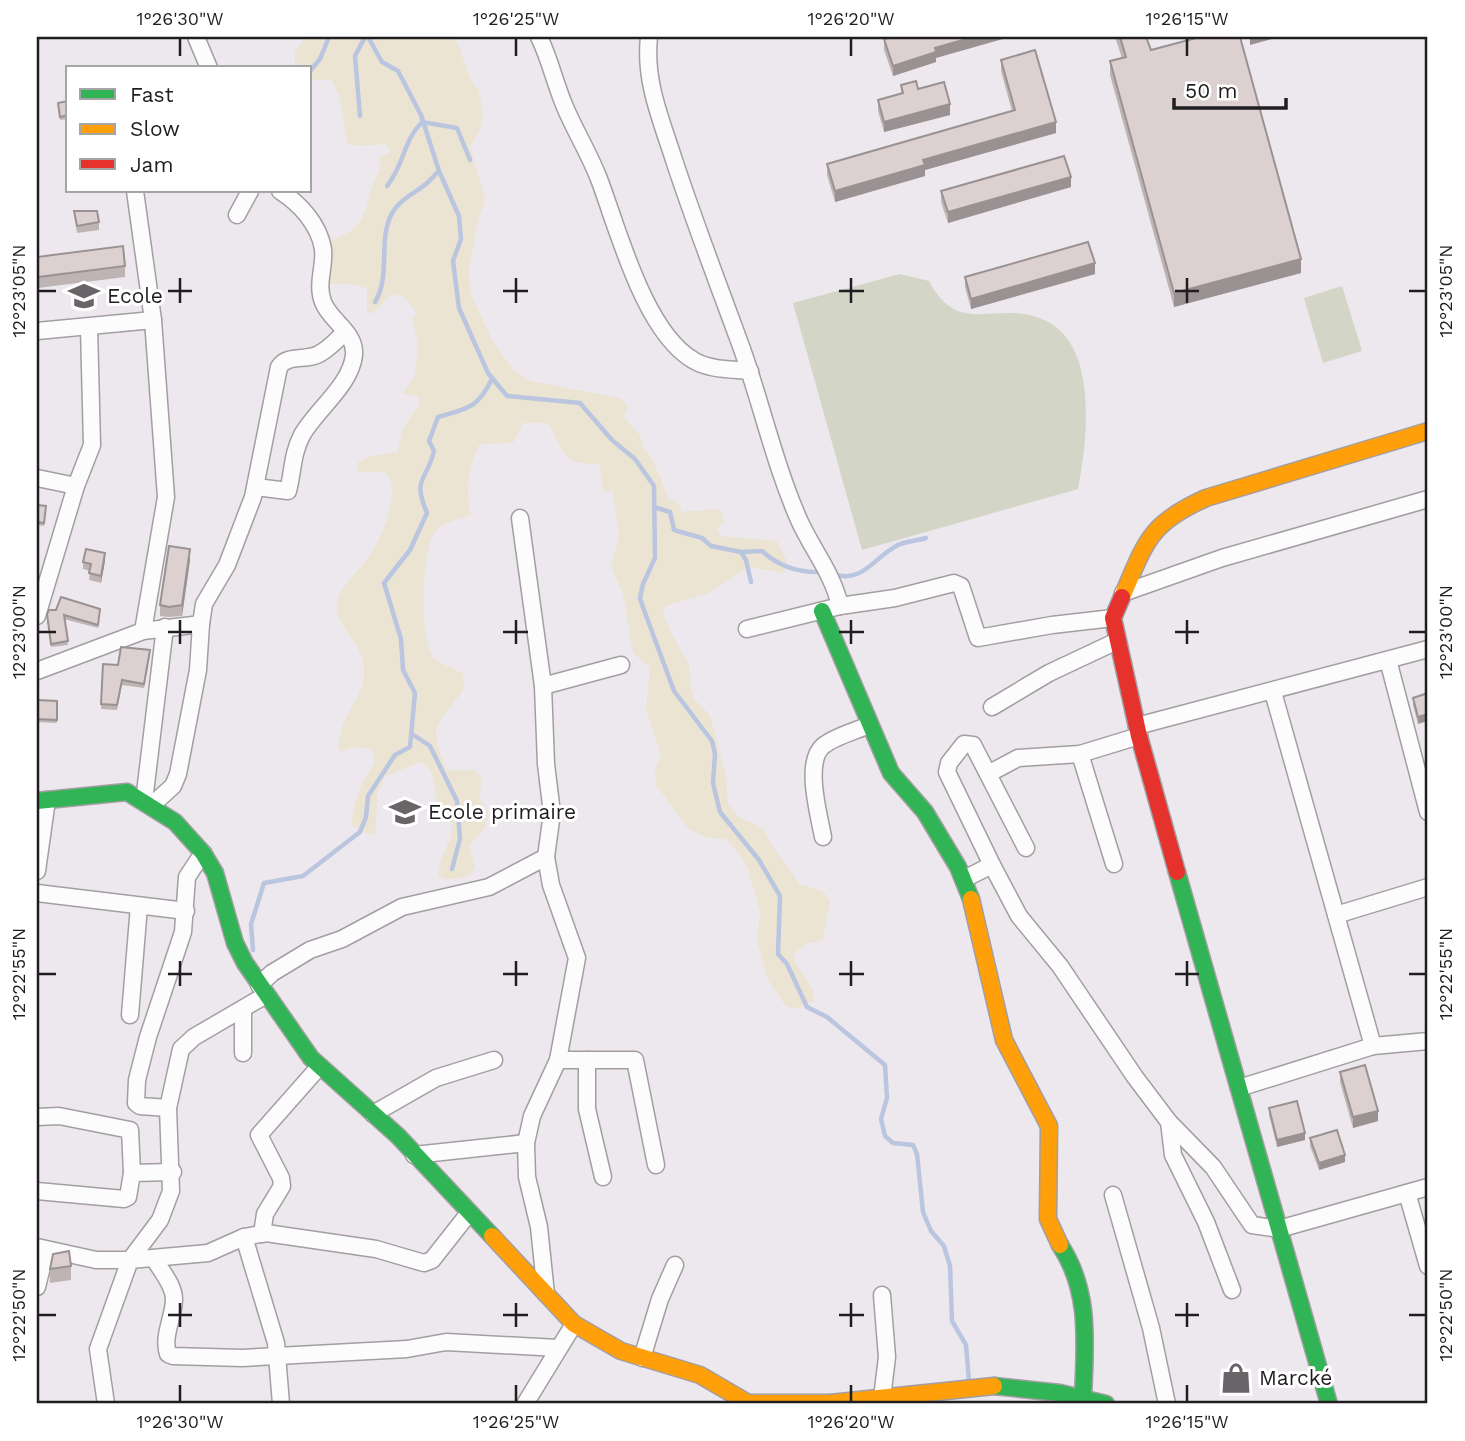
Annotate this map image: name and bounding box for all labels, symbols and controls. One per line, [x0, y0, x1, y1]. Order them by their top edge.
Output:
text: 1°26'30"W [136, 8, 224, 29]
text: 1°26'25"W [473, 8, 559, 29]
text: 1°26'20"W [807, 8, 895, 29]
text: 1°26'15"W [1146, 8, 1229, 29]
legend [66, 66, 312, 192]
scale bar [1174, 66, 1286, 110]
text: 50 m [1185, 78, 1237, 103]
text: Fast [130, 82, 174, 107]
text: Slow [130, 116, 180, 141]
text: Jam [130, 152, 173, 177]
text: 12°23'05"N [8, 244, 29, 338]
text: 12°23'05"N [1435, 244, 1456, 338]
school or university icon: Ecole [67, 279, 101, 313]
place label: Ecole [107, 283, 163, 308]
text: 12°23'00"N [8, 585, 29, 679]
text: 12°23'00"N [1435, 585, 1456, 679]
school or university icon: Ecole primaire [388, 795, 422, 829]
place label: Ecole primaire [428, 799, 576, 824]
text: 12°22'55"N [8, 928, 29, 1020]
text: 12°22'55"N [1435, 928, 1456, 1020]
text: 12°22'50"N [8, 1268, 29, 1362]
text: 12°22'50"N [1435, 1268, 1456, 1362]
shop icon: Marcké [1219, 1361, 1253, 1395]
place label: Marcké [1259, 1365, 1332, 1390]
text: 1°26'30"W [136, 1411, 224, 1432]
text: 1°26'25"W [473, 1411, 559, 1432]
text: 1°26'20"W [807, 1411, 895, 1432]
text: 1°26'15"W [1146, 1411, 1229, 1432]

